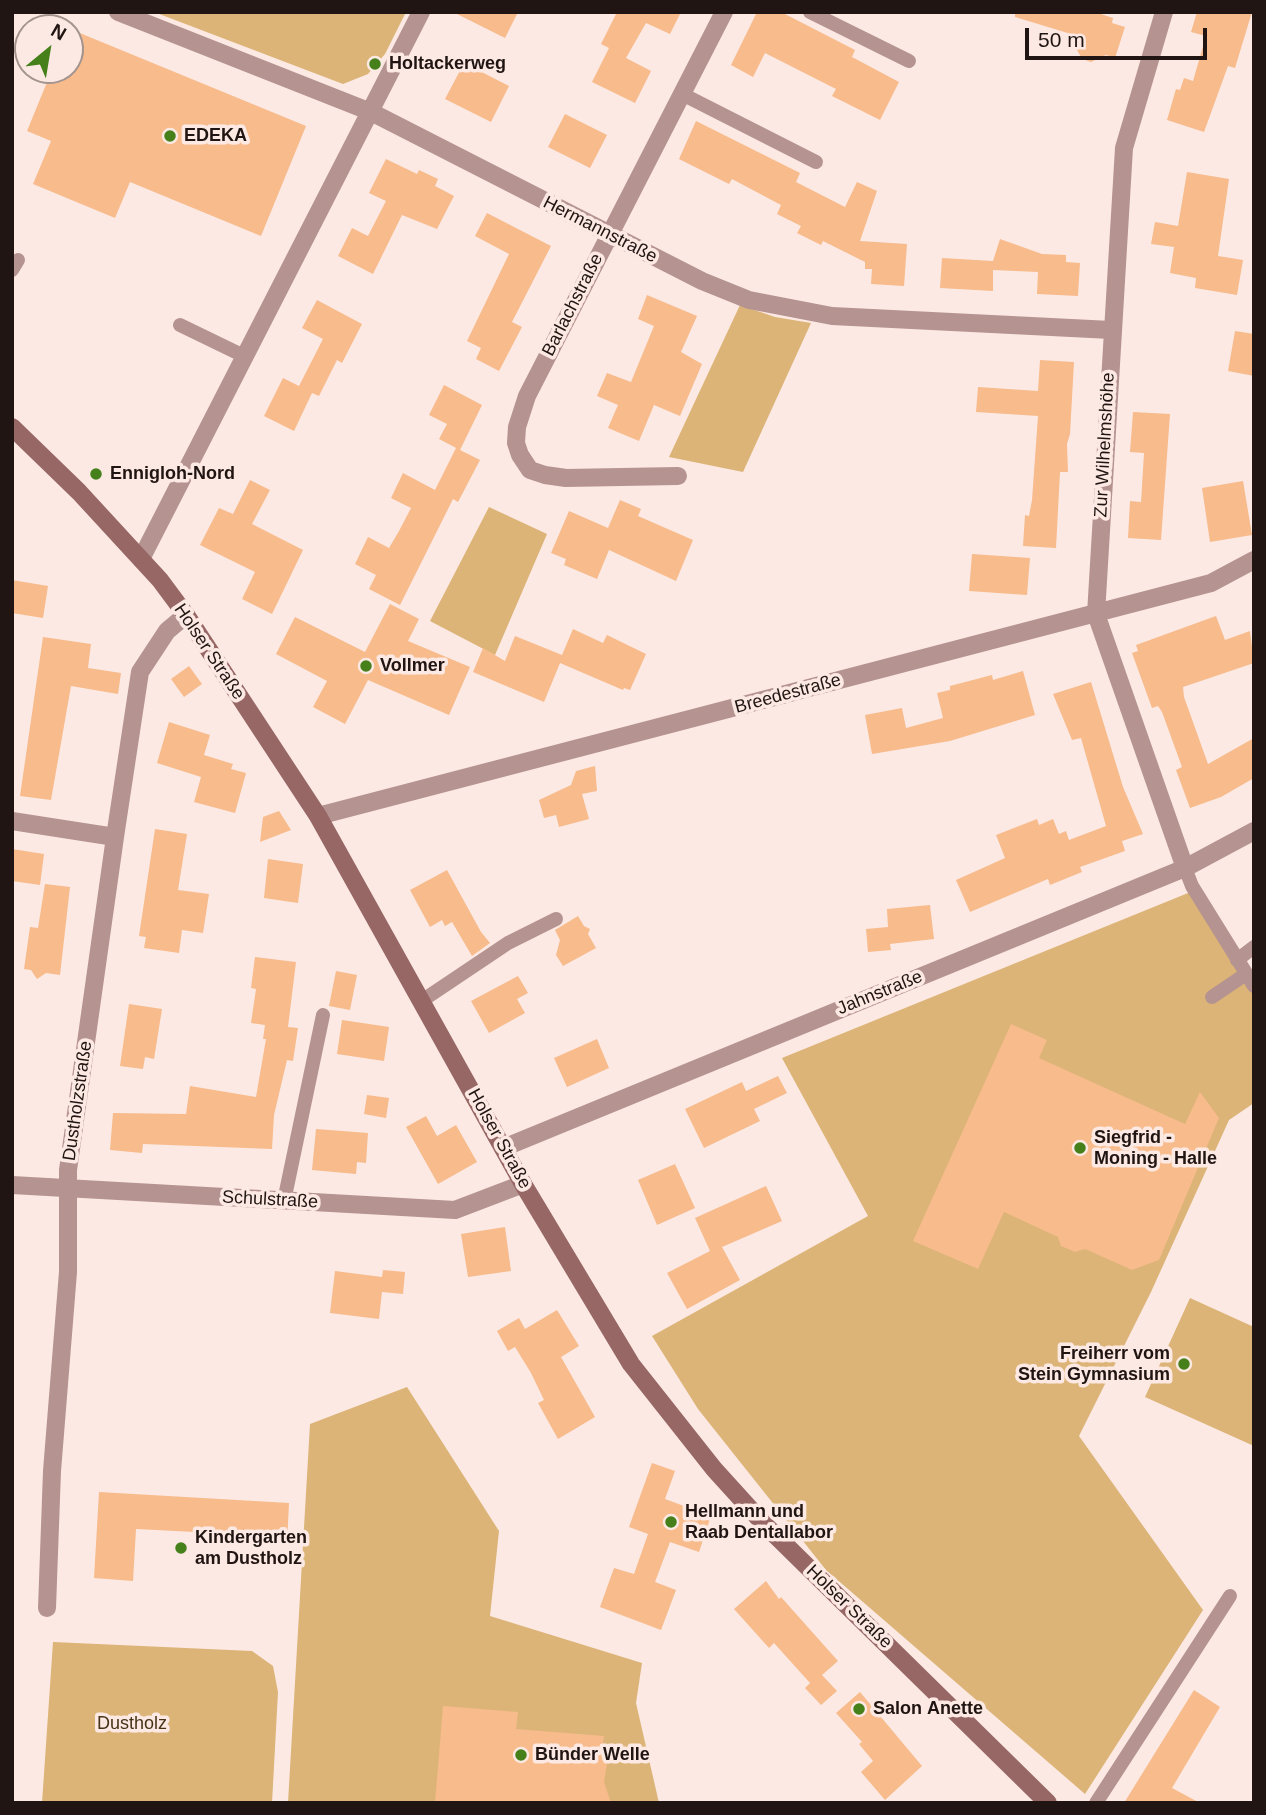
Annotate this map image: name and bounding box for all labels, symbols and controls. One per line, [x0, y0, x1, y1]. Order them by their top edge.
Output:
north arrow [14, 14, 84, 84]
scale bar [1028, 14, 1210, 58]
text: N [48, 20, 70, 45]
text: 50 m [1038, 28, 1085, 51]
place label: Holtackerweg [389, 53, 506, 75]
marker: Holtackerweg [367, 56, 383, 72]
place label: EDEKA [184, 125, 247, 147]
marker: EDEKA [162, 128, 178, 144]
street label: Hermannstraße [539, 192, 661, 268]
street label: Barlachstraße [538, 250, 608, 360]
street label: Zur Wilhelmshöhe [1090, 372, 1120, 518]
place label: Ennigloh-Nord [110, 463, 235, 485]
marker: Ennigloh-Nord [88, 466, 104, 482]
street label: Holser Straße [169, 600, 249, 704]
place label: Vollmer [380, 655, 445, 677]
marker: Vollmer [358, 658, 374, 674]
street label: Breedestraße [733, 669, 843, 719]
street label: Jahnstraße [834, 966, 926, 1020]
street label: Dustholzstraße [59, 1040, 97, 1162]
street label: Holser Straße [463, 1085, 535, 1193]
place label: Siegfrid - Moning - Halle [1094, 1127, 1217, 1170]
marker: Siegfrid - Moning - Halle [1072, 1140, 1088, 1156]
street label: Schulstraße [221, 1187, 319, 1213]
place label: Freiherr vom Stein Gymnasium [1018, 1343, 1170, 1386]
marker: Freiherr vom Stein Gymnasium [1176, 1356, 1192, 1372]
place label: Hellmann und Raab Dentallabor [685, 1501, 833, 1544]
marker: Hellmann und Raab Dentallabor [663, 1514, 679, 1530]
place label: Kindergarten am Dustholz [195, 1527, 307, 1570]
marker: Kindergarten am Dustholz [173, 1540, 189, 1556]
street label: Holser Straße [802, 1561, 896, 1653]
place label: Salon Anette [873, 1698, 983, 1720]
marker: Salon Anette [851, 1701, 867, 1717]
park label: Dustholz [97, 1713, 167, 1735]
place label: Bünder Welle [535, 1744, 650, 1766]
marker: Bünder Welle [513, 1747, 529, 1763]

